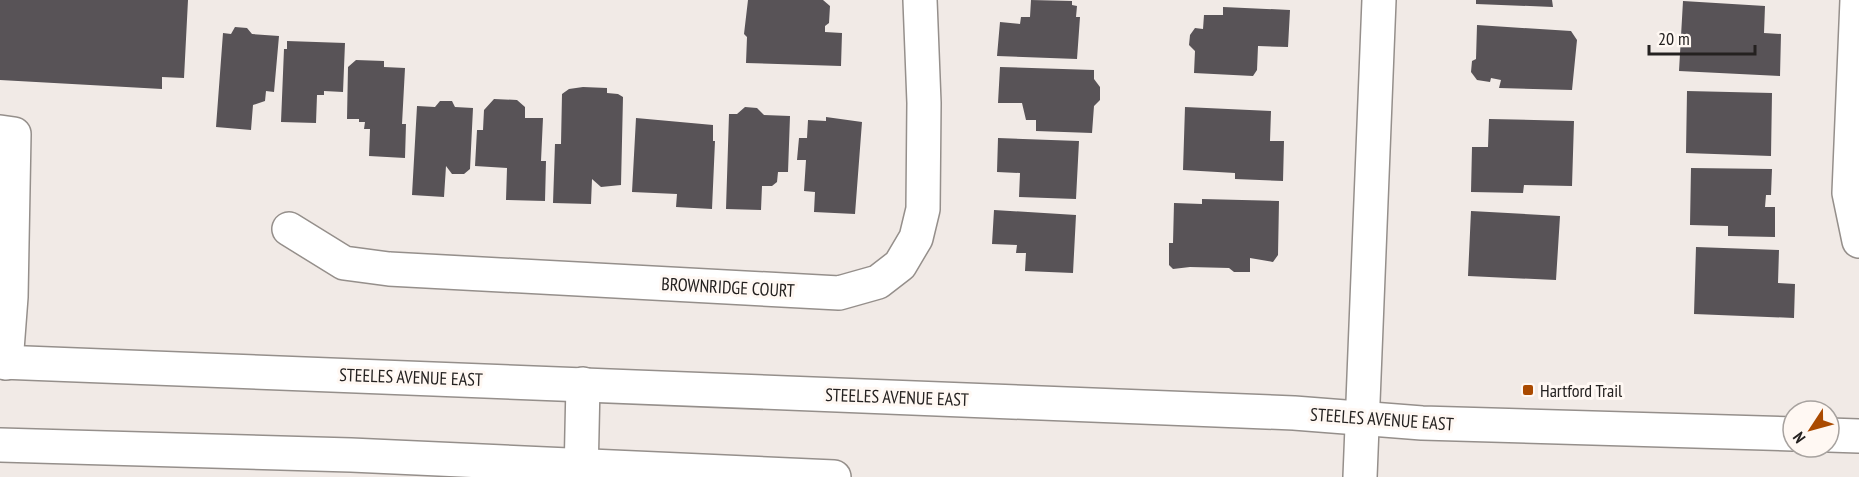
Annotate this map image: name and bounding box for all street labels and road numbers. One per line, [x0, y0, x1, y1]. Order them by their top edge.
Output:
street label: BROWNRIDGE COURT [661, 272, 795, 302]
street label: STEELES AVENUE EAST [339, 363, 483, 391]
street label: STEELES AVENUE EAST [825, 383, 969, 411]
street label: STEELES AVENUE EAST [1309, 403, 1455, 435]

